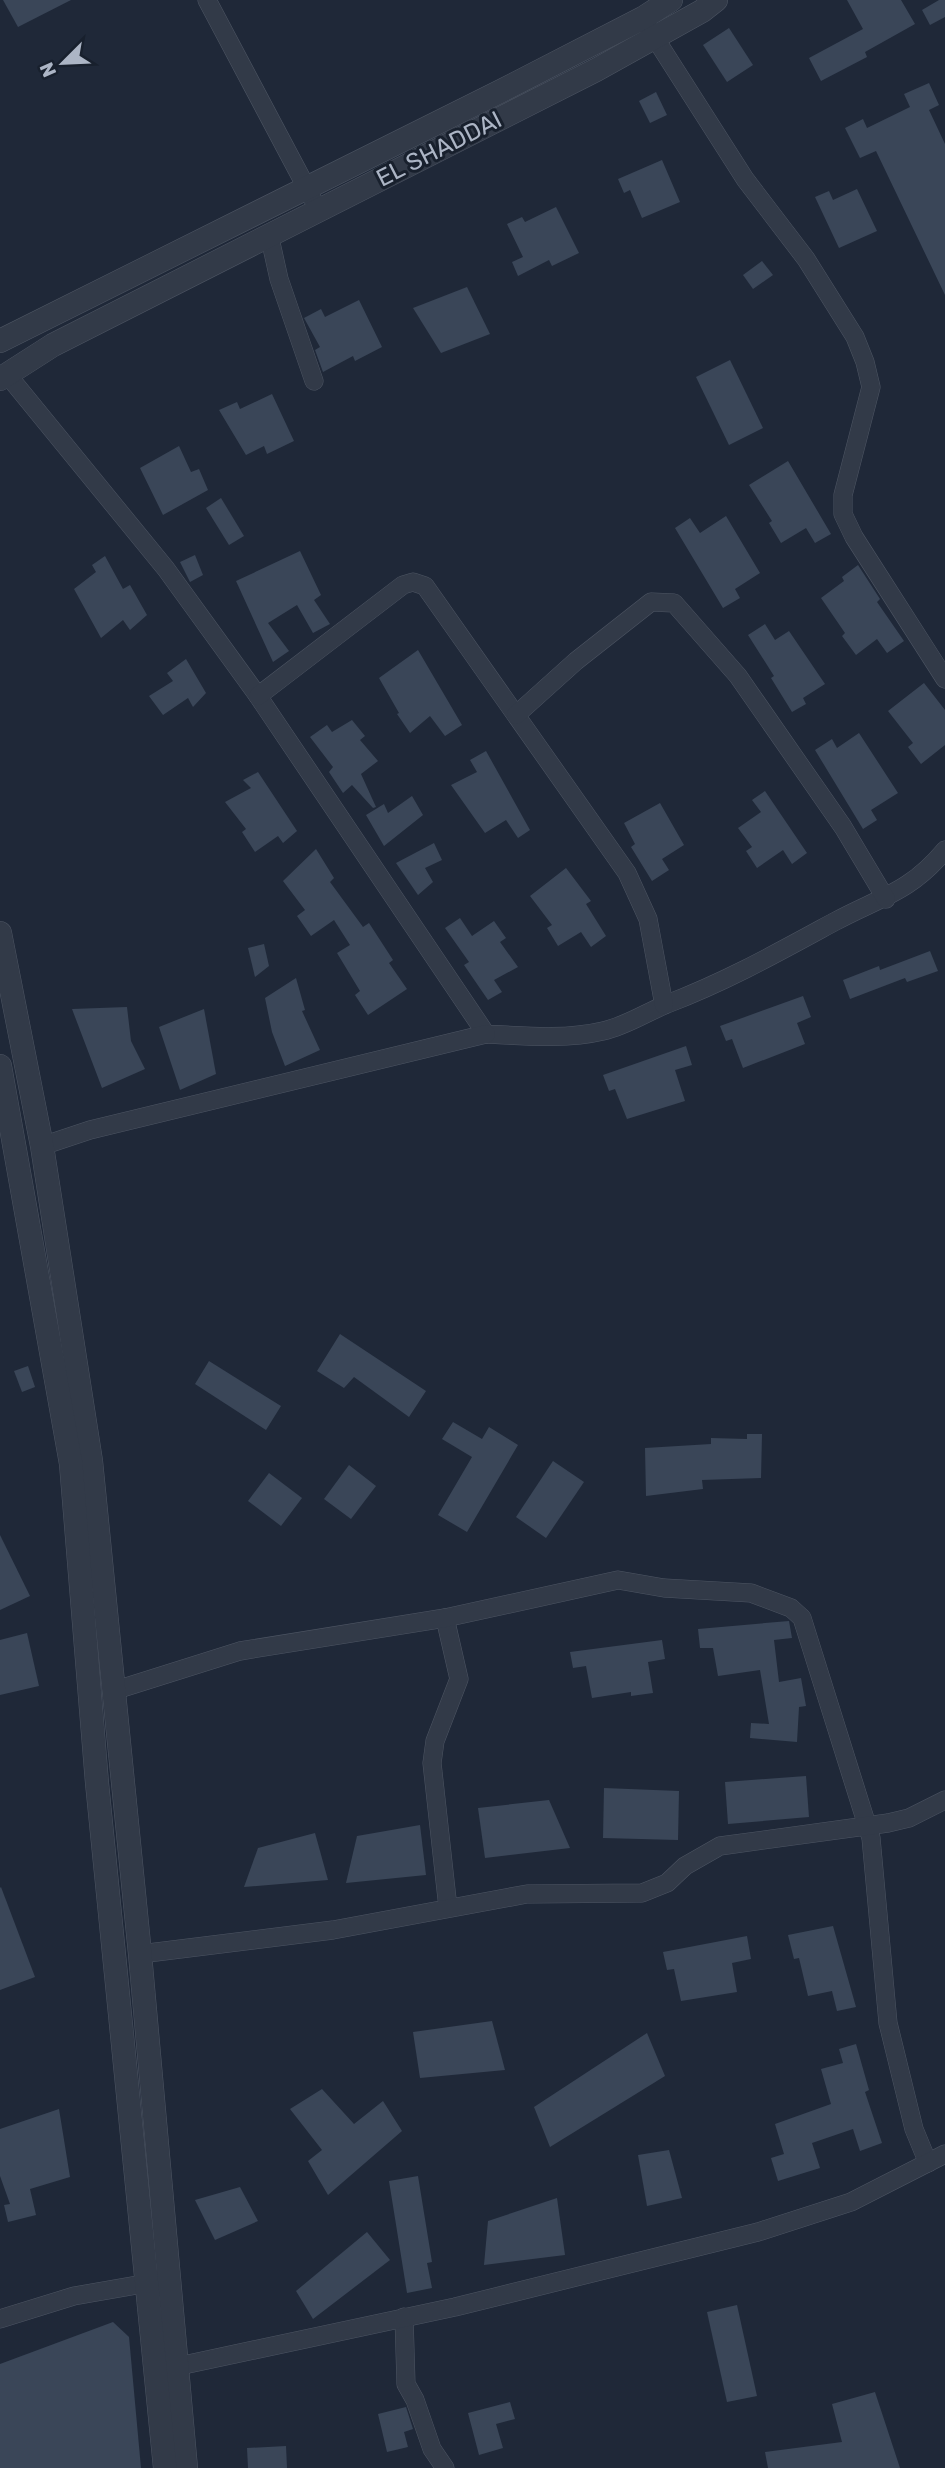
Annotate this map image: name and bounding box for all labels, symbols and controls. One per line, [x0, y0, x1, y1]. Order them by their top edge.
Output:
north arrow [28, 28, 98, 98]
text: N [35, 59, 61, 81]
street label: EL SHADDAI [372, 105, 506, 193]

